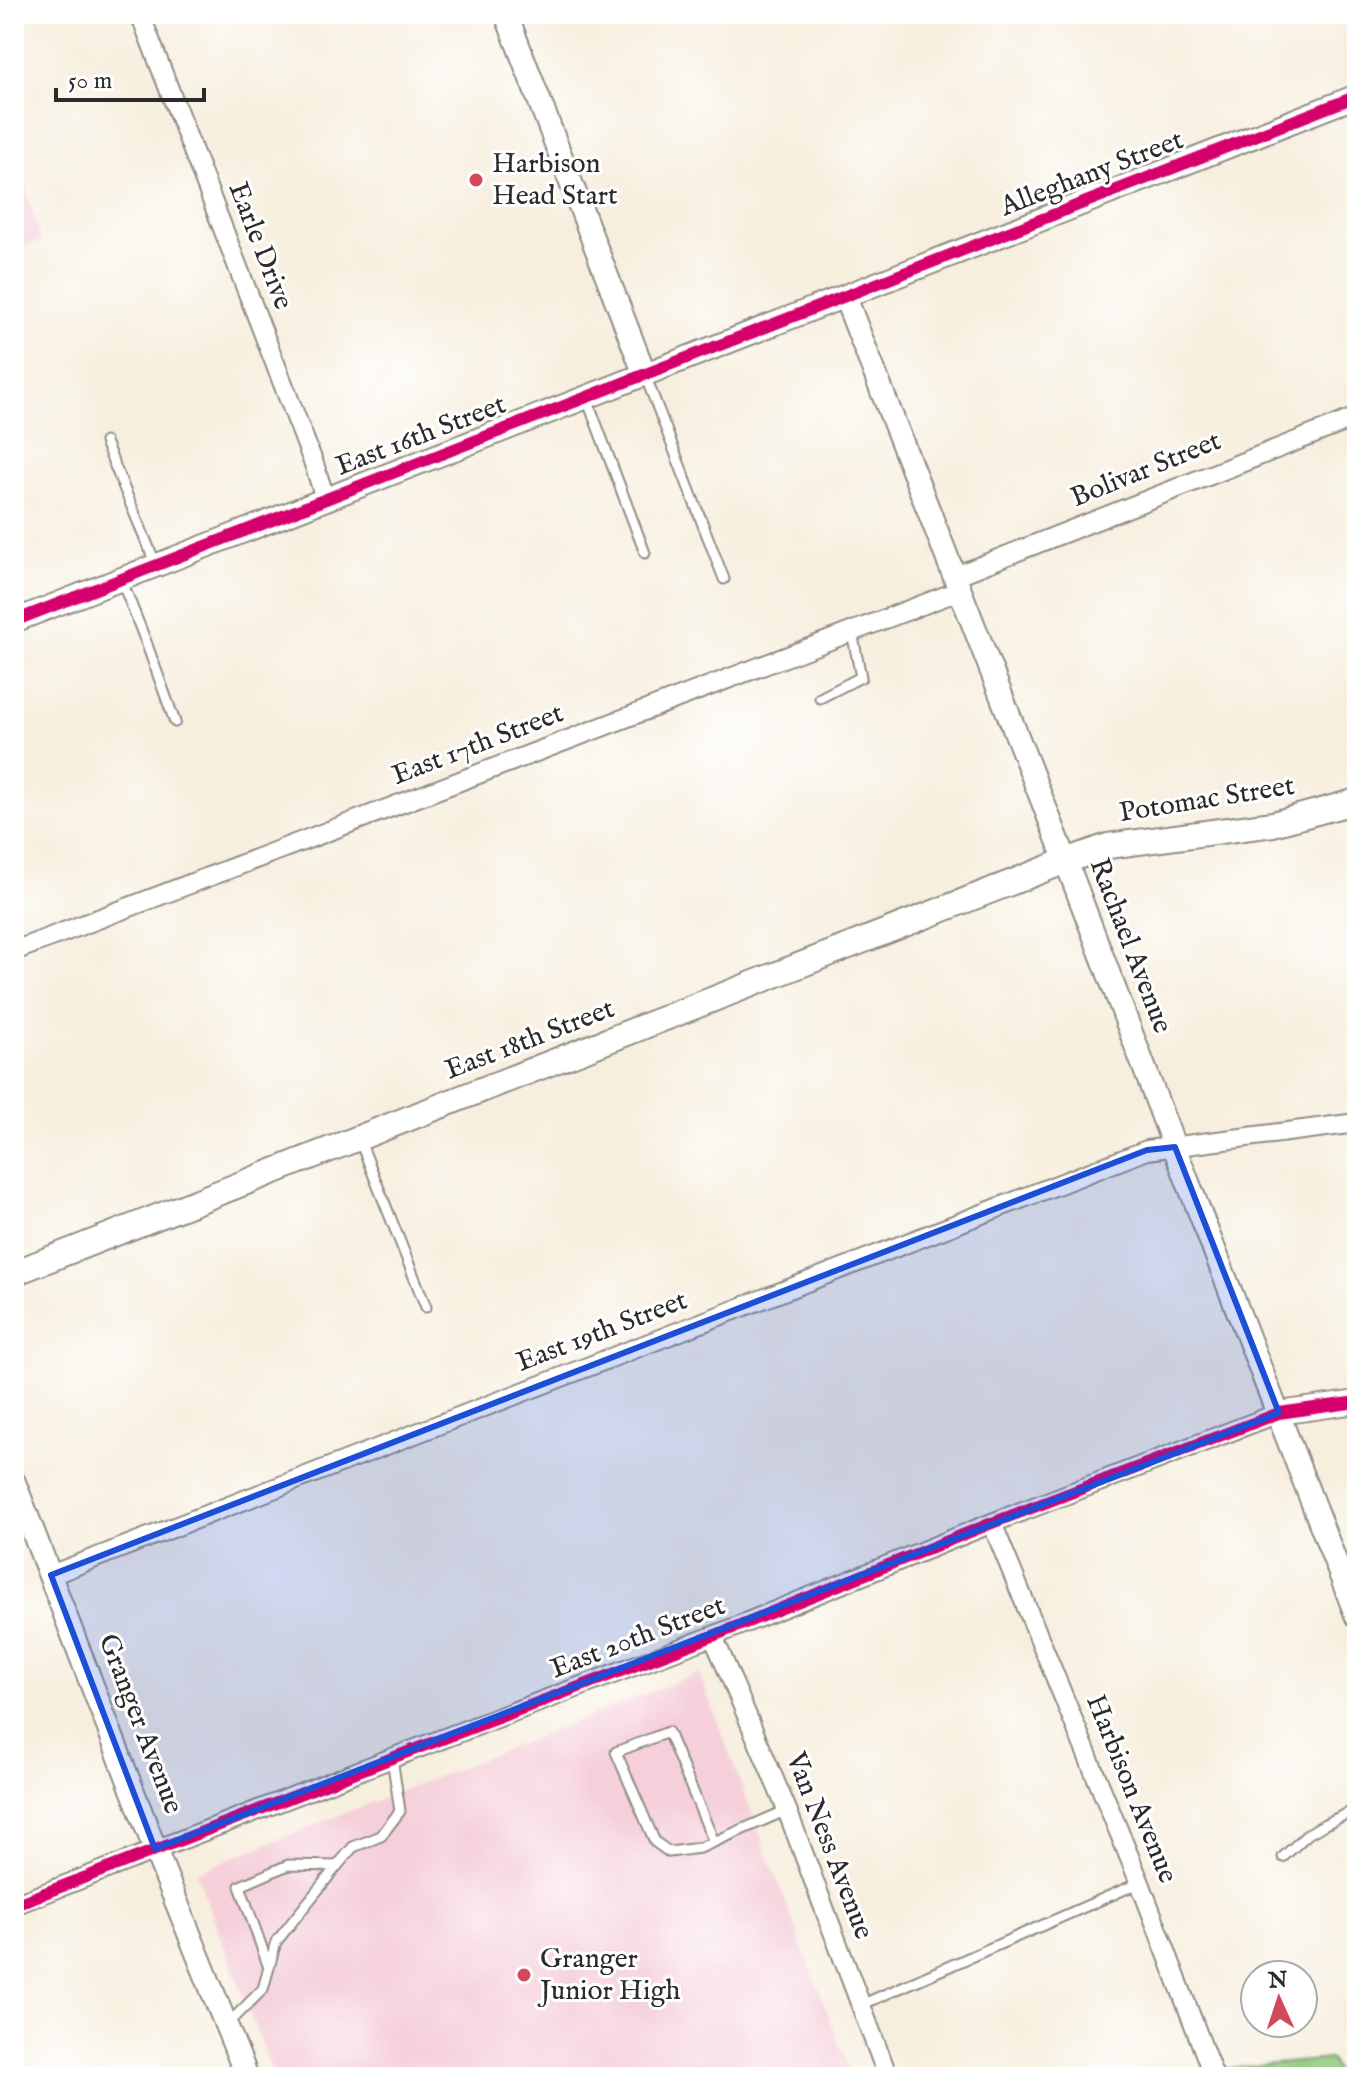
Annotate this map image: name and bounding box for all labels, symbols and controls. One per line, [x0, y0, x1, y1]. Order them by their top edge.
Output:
scale bar [56, 52, 204, 102]
text: 50 m [68, 66, 112, 97]
street label: Alleghany Street [995, 123, 1189, 225]
place label: Harbison Head Start [492, 147, 618, 214]
marker: Harbison Head Start [467, 171, 485, 189]
street label: Earle Drive [220, 177, 300, 315]
street label: East 16th Street [331, 387, 511, 485]
street label: Bolivar Street [1066, 424, 1227, 516]
street label: East 17th Street [387, 696, 569, 794]
street label: Potomac Street [1117, 769, 1297, 831]
street label: Rachael Avenue [1081, 854, 1179, 1039]
street label: East 18th Street [440, 992, 620, 1088]
street label: East 19th Street [512, 1283, 693, 1381]
street label: East 20th Street [546, 1589, 731, 1687]
street label: Granger Avenue [90, 1629, 190, 1819]
street label: Harbison Avenue [1077, 1690, 1185, 1889]
street label: Van Ness Avenue [777, 1747, 881, 1945]
place label: Granger Junior High [537, 1942, 681, 2009]
north arrow [1239, 1959, 1319, 2039]
marker: Granger Junior High [515, 1966, 533, 1984]
text: N [1267, 1967, 1288, 1996]

